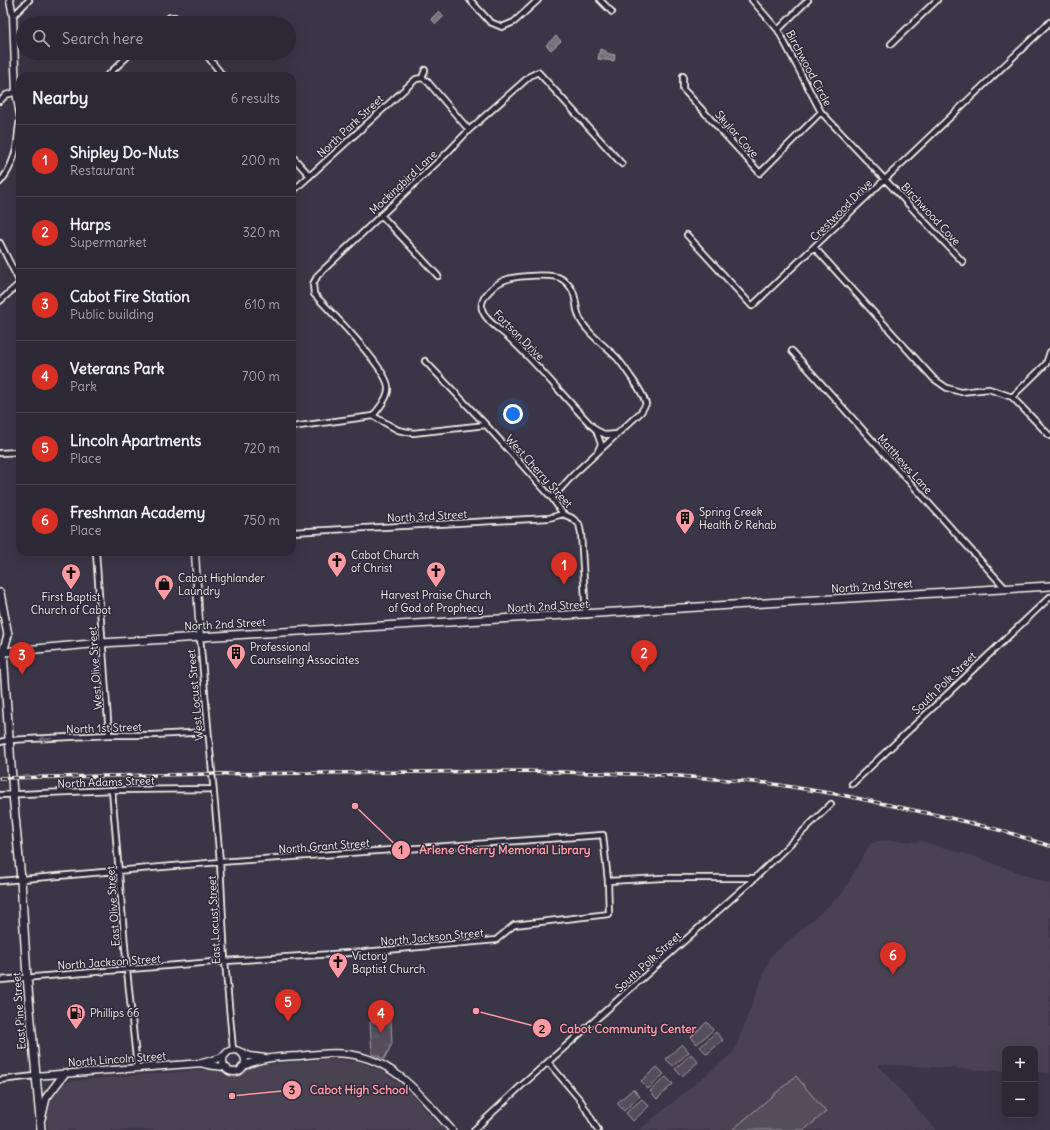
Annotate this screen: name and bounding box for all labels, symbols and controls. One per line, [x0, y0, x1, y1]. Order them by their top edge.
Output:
search box [16, 16, 296, 60]
icon: search [30, 27, 52, 49]
street label: Birchwood Circle [783, 28, 835, 108]
text: Search here [62, 29, 143, 48]
text: Nearby [32, 87, 88, 109]
text: 6 results [231, 90, 280, 107]
street label: North Park Street [314, 92, 386, 160]
street label: Skylar Cove [712, 108, 762, 160]
text: Shipley Do-Nuts [70, 143, 179, 162]
street label: Mockingbird Lane [366, 147, 440, 217]
text: 1 [42, 152, 48, 169]
text: 200 m [241, 152, 280, 169]
text: Restaurant [70, 162, 135, 179]
street label: Crestwood Drive [807, 176, 875, 244]
street label: Birchwood Cove [898, 180, 964, 248]
text: Harps [70, 215, 111, 234]
text: 2 [41, 224, 49, 241]
text: 320 m [242, 224, 280, 241]
text: Supermarket [70, 234, 147, 251]
text: Cabot Fire Station [70, 287, 190, 306]
text: 3 [41, 296, 49, 313]
text: 610 m [244, 296, 280, 313]
text: Public building [70, 306, 154, 323]
street label: Fortson Drive [491, 307, 547, 363]
text: Veterans Park [70, 359, 164, 378]
text: 4 [41, 368, 49, 385]
text: 700 m [242, 368, 280, 385]
text: Park [70, 378, 97, 395]
your location [503, 404, 523, 424]
text: Lincoln Apartments [70, 431, 201, 450]
street label: Matthews Lane [875, 431, 936, 497]
street label: West Cherry Street [502, 432, 576, 511]
text: 5 [41, 440, 49, 457]
text: 720 m [243, 440, 280, 457]
text: Place [70, 450, 101, 467]
text: Freshman Academy [70, 503, 205, 522]
place label: Spring Creek Health & Rehab [699, 505, 777, 532]
street label: North 3rd Street [387, 507, 468, 525]
building icon: Spring Creek Health & Rehab [674, 507, 696, 535]
text: 6 [41, 512, 49, 529]
text: 750 m [243, 512, 280, 529]
text: Place [70, 522, 101, 539]
place label: Cabot Church of Christ [351, 548, 419, 575]
church icon: Cabot Church of Christ [326, 550, 348, 578]
pin: 1 [551, 552, 577, 585]
church icon: Harvest Praise Church of God of Prophecy [425, 560, 447, 588]
church icon: First Baptist Church of Cabot [60, 562, 82, 590]
place label: Cabot Highlander Laundry [178, 571, 265, 598]
shop icon: Cabot Highlander Laundry [153, 573, 175, 601]
street label: North 2nd Street [831, 576, 914, 596]
place label: Harvest Praise Church of God of Prophecy [381, 588, 491, 615]
place label: First Baptist Church of Cabot [31, 590, 112, 617]
street label: North 2nd Street [507, 597, 589, 615]
street label: North 2nd Street [184, 615, 266, 633]
street label: West Olive Street [85, 626, 105, 710]
place label: Professional Counseling Associates [250, 640, 359, 667]
pin: 2 [631, 640, 657, 673]
pin: 3 [9, 642, 35, 675]
building icon: Professional Counseling Associates [225, 642, 247, 670]
street label: West Locust Street [184, 648, 206, 741]
street label: South Polk Street [909, 649, 979, 717]
street label: North 1st Street [66, 720, 142, 736]
one-way arrow [40, 735, 53, 742]
street label: North Adams Street [57, 773, 155, 791]
street label: North Grant Street [278, 836, 370, 856]
callout: Arlene Cherry Memorial Library [391, 838, 598, 862]
text: 1 [399, 842, 403, 857]
text: Arlene Cherry Memorial Library [419, 842, 591, 858]
street label: East Olive Street [103, 865, 123, 947]
street label: East Locust Street [205, 875, 223, 965]
street label: North Jackson Street [380, 925, 484, 948]
street label: South Polk Street [612, 928, 684, 995]
pin: 6 [880, 942, 906, 975]
place label: Victory Baptist Church [352, 949, 425, 976]
street label: North Jackson Street [57, 951, 161, 973]
church icon: Victory Baptist Church [327, 951, 349, 979]
street label: East Pine Street [9, 972, 29, 1050]
pin: 5 [275, 989, 301, 1022]
pin: 4 [368, 1000, 394, 1033]
fuel station icon: Phillips 66 [65, 1002, 87, 1030]
place label: Phillips 66 [90, 1006, 139, 1020]
callout: Cabot Community Center [532, 1016, 705, 1040]
text: 2 [539, 1021, 546, 1036]
text: Cabot Community Center [560, 1021, 697, 1037]
map controls [1002, 1046, 1038, 1118]
button: + [1002, 1046, 1038, 1082]
street label: North Lincoln Street [68, 1049, 167, 1069]
callout: Cabot High School [282, 1078, 416, 1102]
text: 3 [289, 1082, 296, 1097]
text: Cabot High School [310, 1082, 409, 1098]
button: − [1002, 1082, 1038, 1118]

